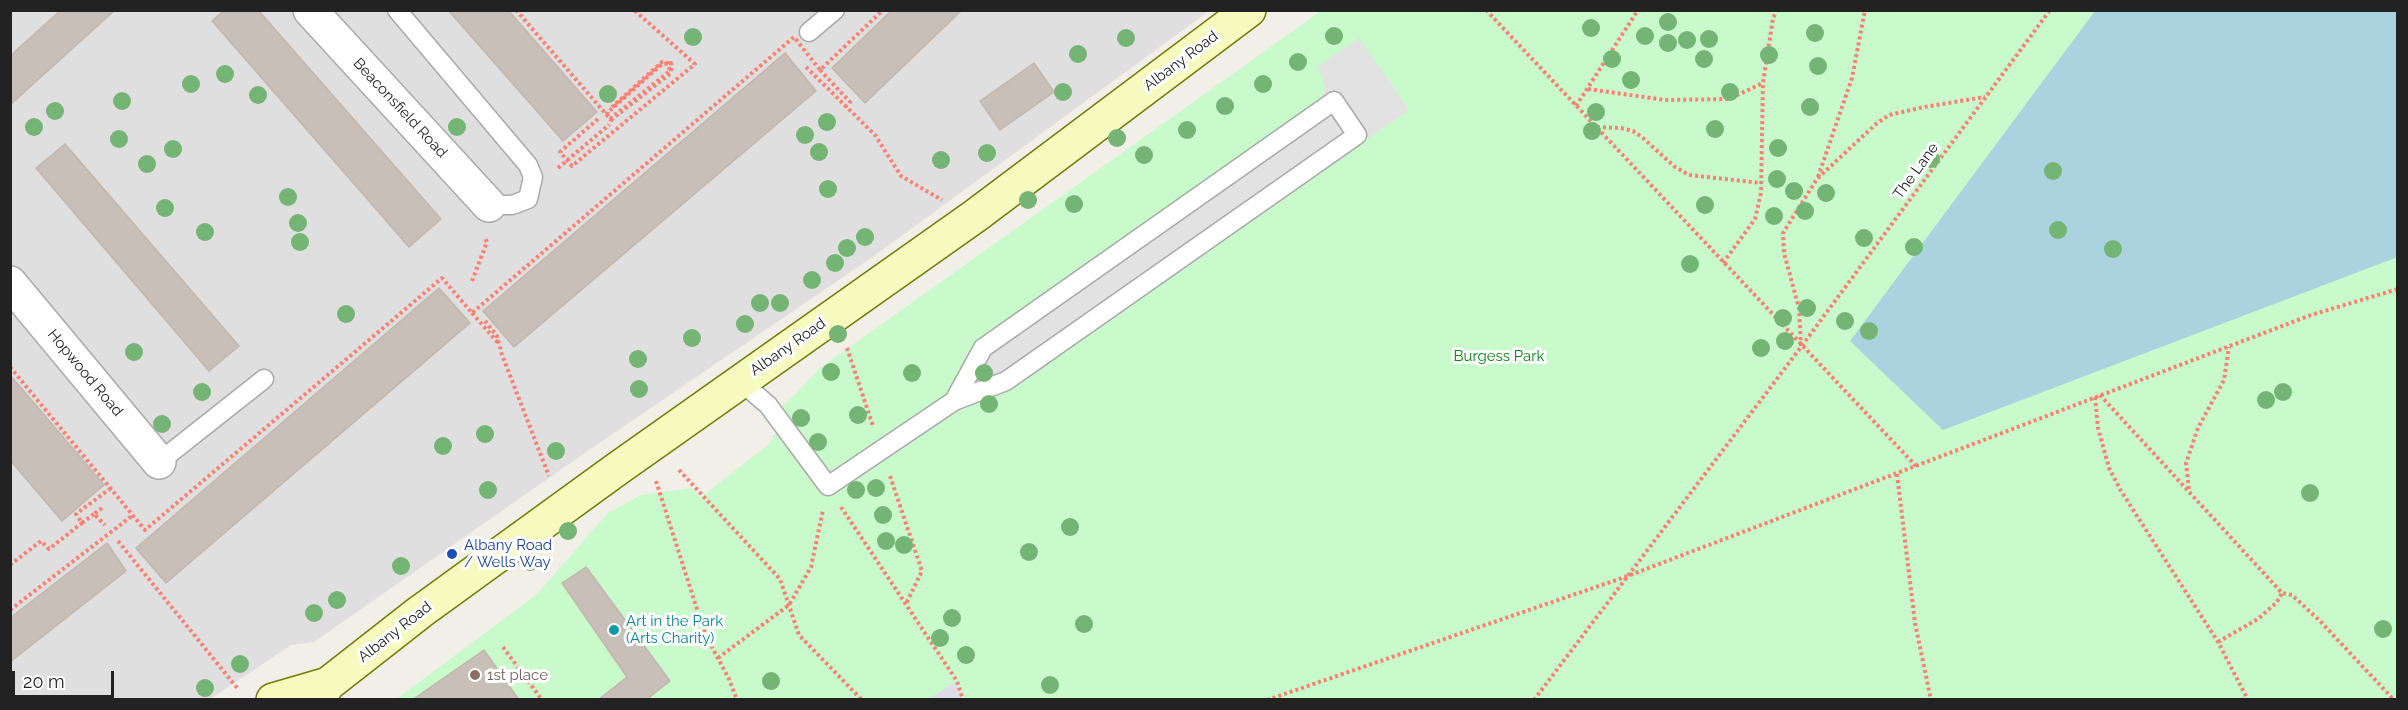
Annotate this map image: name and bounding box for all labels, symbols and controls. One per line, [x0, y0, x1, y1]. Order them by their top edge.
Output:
street label: Albany Road [1140, 27, 1222, 95]
street label: Beaconsfield Road [349, 54, 451, 162]
street label: The Lane [1890, 139, 1942, 203]
street label: Albany Road [747, 314, 829, 380]
street label: Hopwood Road [43, 326, 127, 420]
park label: Burgess Park [1454, 347, 1544, 365]
place label: Albany Road / Wells Way [464, 536, 552, 571]
marker: Albany Road / Wells Way [445, 547, 459, 561]
street label: Albany Road [355, 598, 435, 666]
place label: Art in the Park (Arts Charity) [626, 612, 723, 647]
marker: Art in the Park (Arts Charity) [607, 623, 621, 637]
scale bar [15, 659, 117, 697]
place label: 1st place [487, 666, 548, 684]
marker: 1st place [468, 668, 482, 682]
text: 20 m [23, 671, 65, 692]

